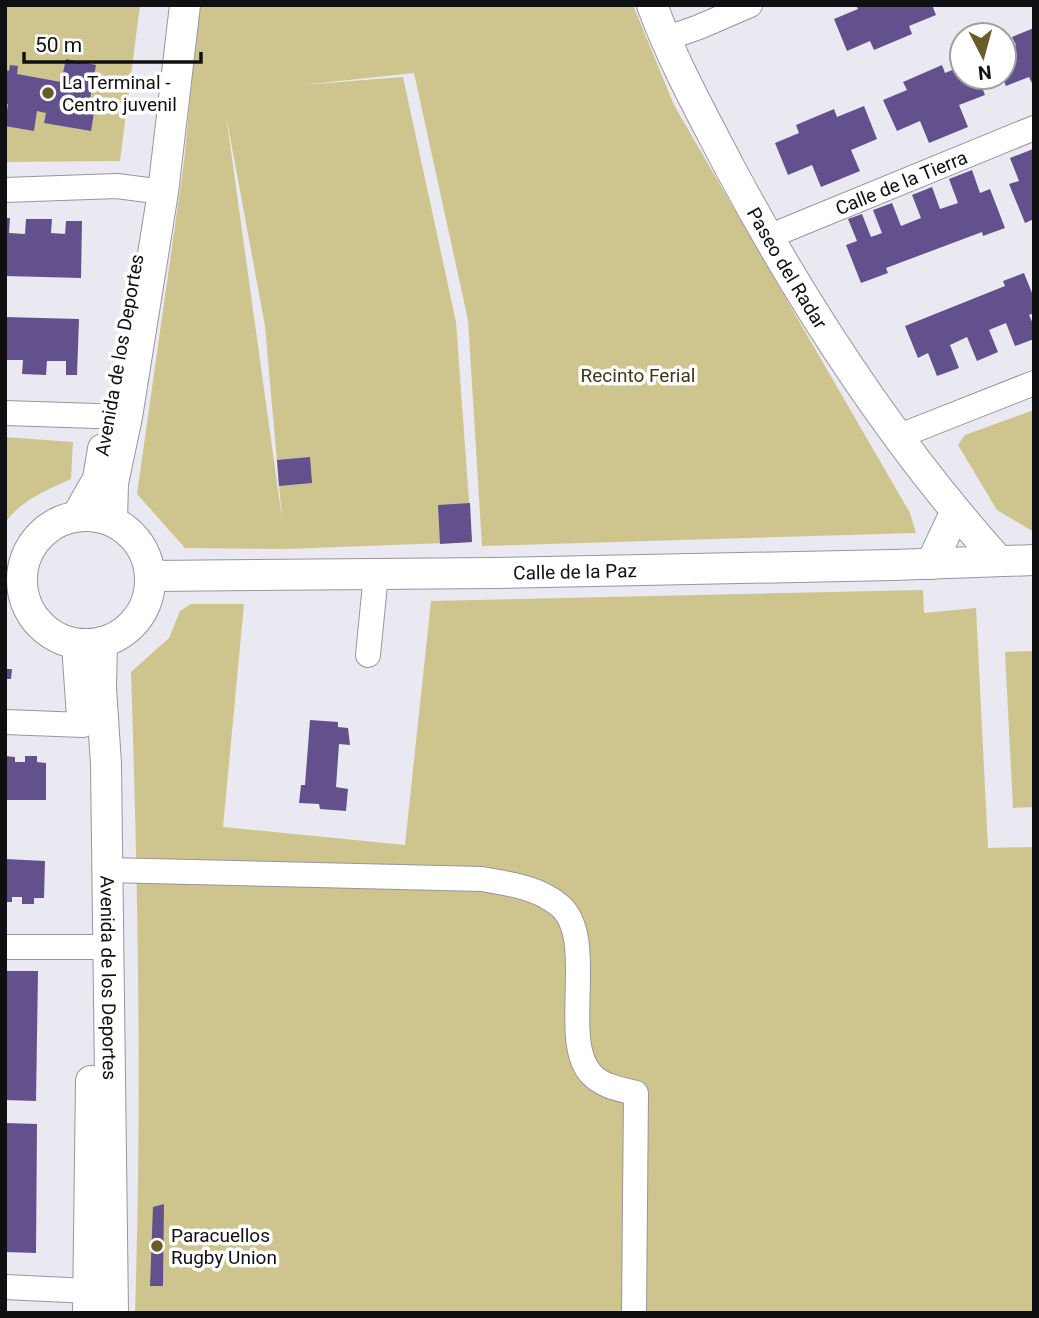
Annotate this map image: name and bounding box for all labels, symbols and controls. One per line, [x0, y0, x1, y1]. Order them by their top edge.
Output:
scale bar [24, 21, 201, 65]
north arrow [948, 21, 1018, 91]
text: 50 m [35, 33, 82, 57]
text: N [977, 60, 993, 85]
place label: La Terminal - Centro juvenil [62, 71, 177, 116]
marker: La Terminal - Centro juvenil [40, 85, 56, 101]
street label: Calle de la Tierra [832, 146, 971, 220]
street label: Paseo del Radar [742, 203, 832, 334]
street label: Avenida de los Deportes [90, 252, 149, 458]
park label: Recinto Ferial [581, 364, 695, 387]
street label: Calle de la Paz [513, 559, 637, 585]
street label: Avenida de los Deportes [95, 875, 121, 1080]
place label: Paracuellos Rugby Union [171, 1224, 277, 1269]
marker: Paracuellos Rugby Union [149, 1238, 165, 1254]

